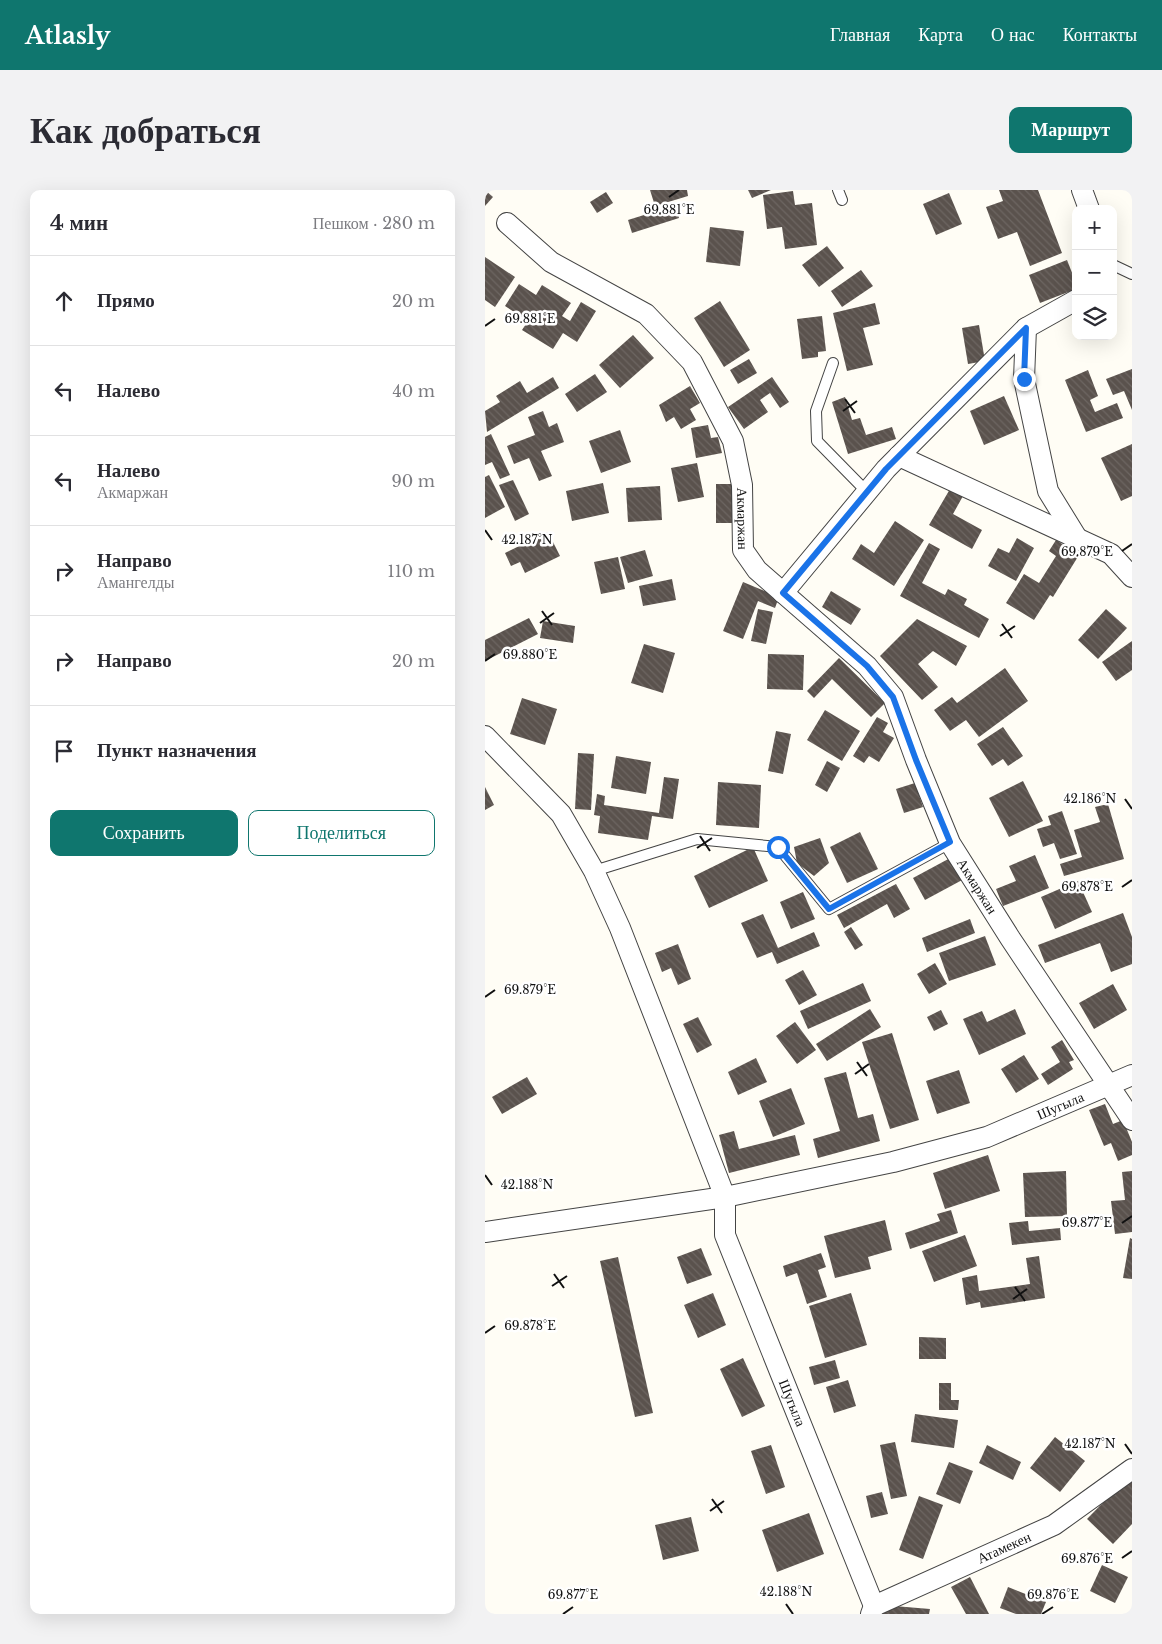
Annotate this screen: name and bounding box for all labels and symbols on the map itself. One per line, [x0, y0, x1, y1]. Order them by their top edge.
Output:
text: 69.881°E [643, 202, 695, 217]
text: 69.881°E [504, 311, 556, 326]
route end [1013, 368, 1036, 391]
street label: Акмаржан [733, 487, 752, 550]
text: 42.187°N [501, 532, 553, 547]
text: 69.879°E [1061, 544, 1113, 559]
text: 69.880°E [503, 647, 557, 662]
text: 42.186°N [1064, 791, 1117, 806]
route start [767, 836, 790, 859]
street label: Акмаржан [953, 855, 1002, 918]
text: 69.878°E [1061, 879, 1113, 894]
text: 69.879°E [504, 982, 556, 997]
street label: Шугыла [1034, 1087, 1087, 1124]
text: 42.188°N [501, 1177, 553, 1192]
text: 69.877°E [1062, 1215, 1113, 1230]
text: 69.878°E [504, 1318, 556, 1333]
street label: Шугыла [775, 1376, 810, 1430]
text: 42.187°N [1064, 1436, 1116, 1451]
street label: Атамекен [974, 1527, 1034, 1567]
text: 69.876°E [1061, 1551, 1113, 1566]
text: 42.188°N [760, 1584, 812, 1599]
text: 69.877°E [548, 1587, 599, 1602]
text: 69.876°E [1027, 1587, 1079, 1602]

